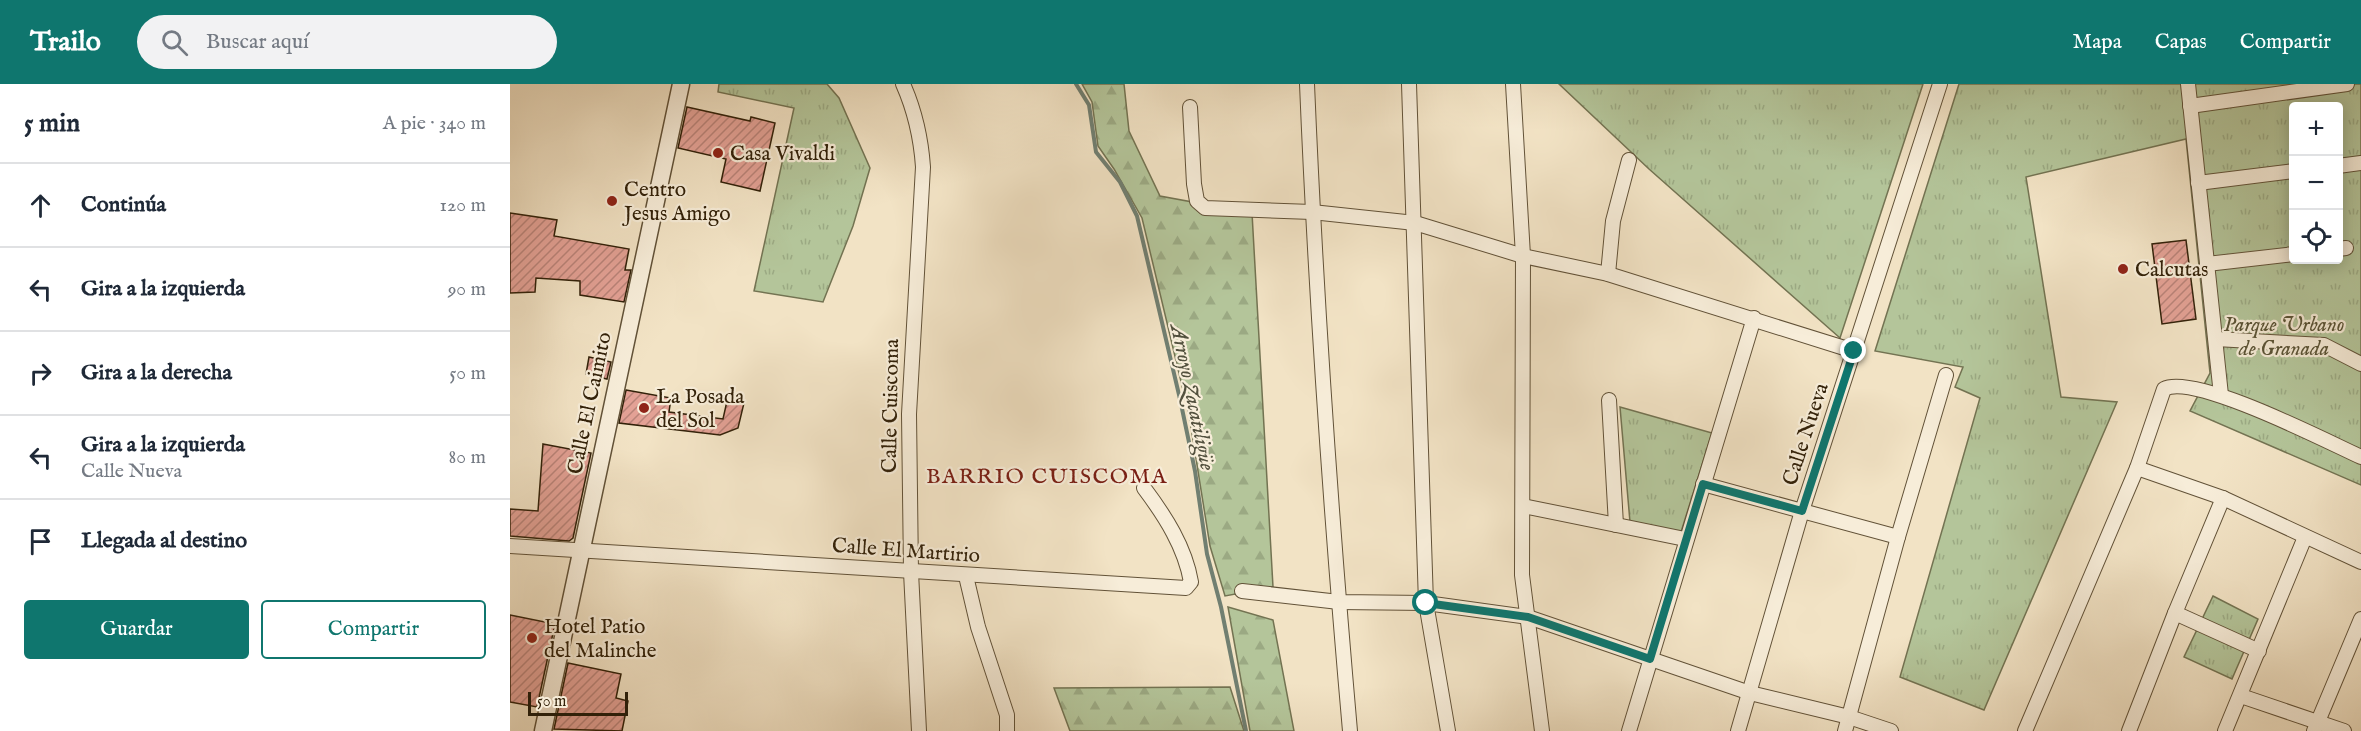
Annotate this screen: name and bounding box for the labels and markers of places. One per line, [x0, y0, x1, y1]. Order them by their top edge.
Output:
place label: Casa Vivaldi [730, 141, 835, 168]
marker: Casa Vivaldi [711, 146, 725, 160]
place label: Centro Jesus Amigo [622, 177, 731, 228]
marker: Centro Jesus Amigo [605, 194, 619, 208]
place label: Calcutas [2135, 257, 2208, 284]
marker: Calcutas [2116, 262, 2130, 276]
place label: La Posada del Sol [656, 384, 745, 435]
marker: La Posada del Sol [637, 401, 651, 415]
place label: Hotel Patio del Malinche [544, 614, 657, 665]
marker: Hotel Patio del Malinche [525, 631, 539, 645]

